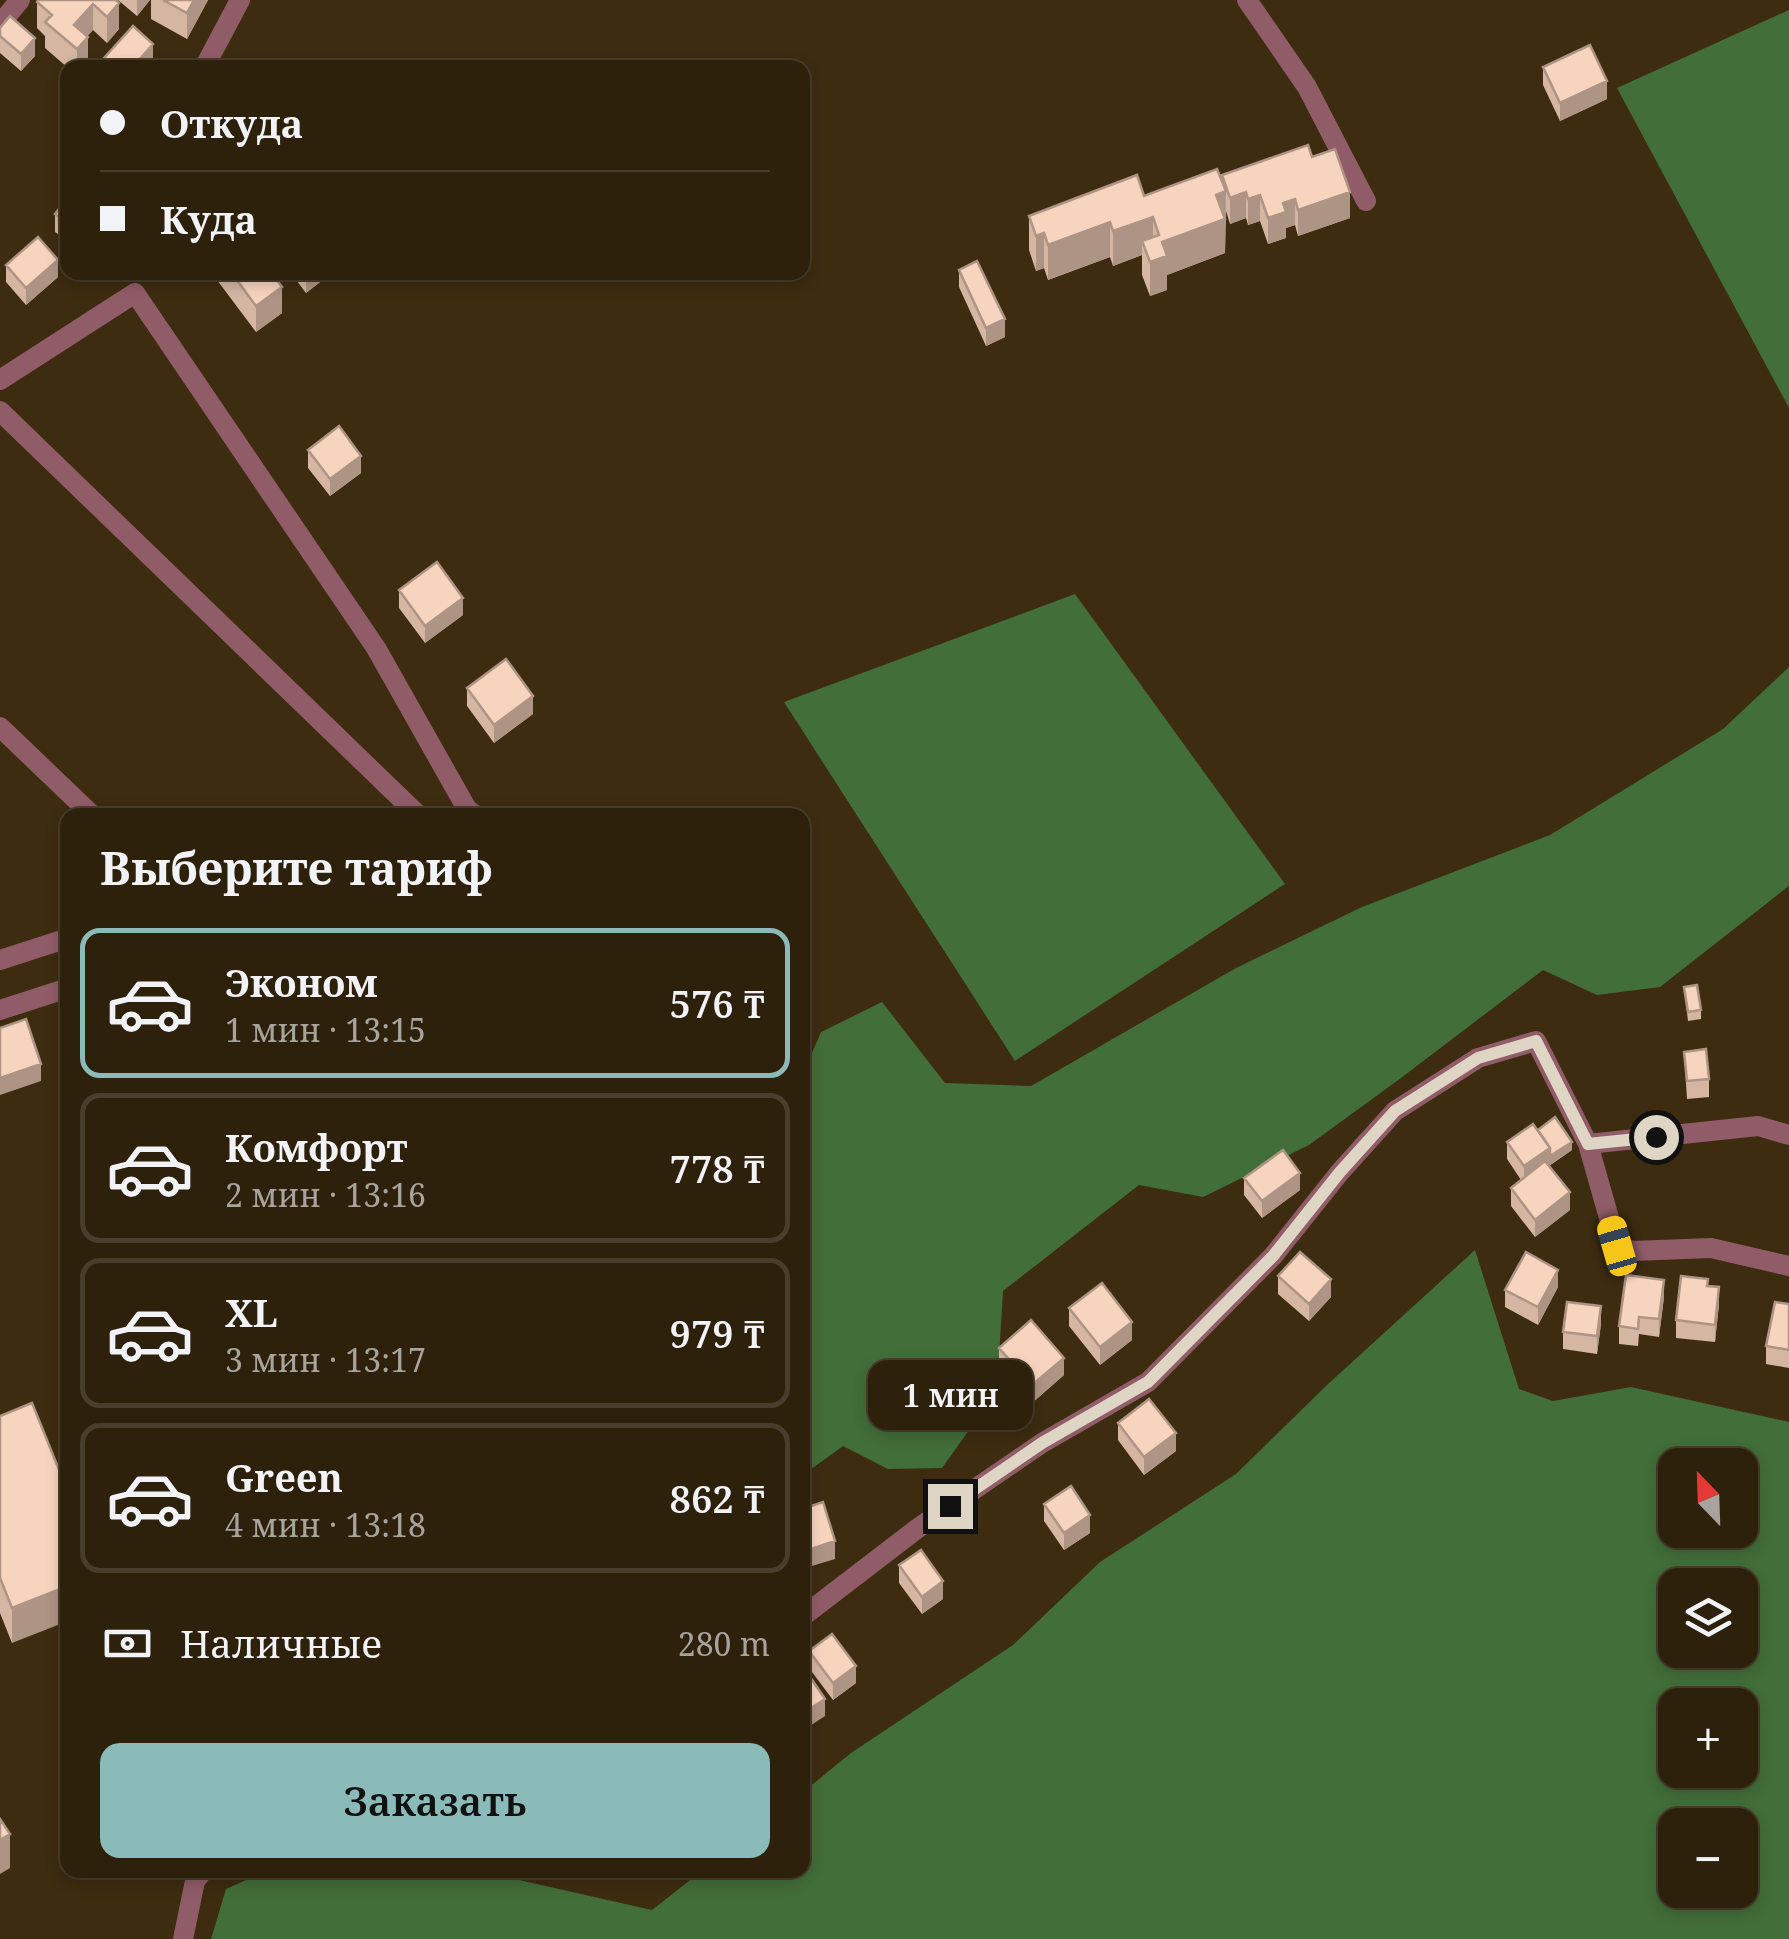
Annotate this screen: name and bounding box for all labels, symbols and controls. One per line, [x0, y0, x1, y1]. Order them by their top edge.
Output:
text: Откуда [160, 97, 303, 149]
text: Куда [160, 193, 257, 245]
text: Выберите тариф [100, 837, 493, 898]
text: Эконом [225, 956, 378, 1008]
icon: car [105, 958, 195, 1048]
text: 576 ₸ [670, 977, 765, 1029]
text: 1 мин · 13:15 [225, 1008, 426, 1051]
route start [1634, 1115, 1679, 1160]
text: Комфорт [225, 1121, 408, 1173]
icon: car [105, 1123, 195, 1213]
text: 778 ₸ [670, 1142, 765, 1194]
text: 2 мин · 13:16 [225, 1173, 426, 1216]
car [1594, 1213, 1640, 1279]
text: XL [225, 1286, 278, 1338]
icon: car [105, 1288, 195, 1378]
text: 979 ₸ [670, 1307, 765, 1359]
text: 3 мин · 13:17 [225, 1338, 426, 1381]
callout: 1 мин [868, 1361, 1032, 1431]
text: 1 мин [902, 1373, 999, 1416]
north arrow [1658, 1448, 1758, 1548]
map controls [1658, 1448, 1758, 1908]
text: Green [225, 1451, 343, 1503]
icon: car [105, 1453, 195, 1543]
text: 862 ₸ [670, 1472, 765, 1524]
route end [928, 1484, 973, 1529]
text: 4 мин · 13:18 [225, 1503, 426, 1546]
button: layers [1658, 1568, 1758, 1668]
icon: cash [100, 1616, 155, 1671]
text: Наличные [180, 1617, 382, 1669]
text: 280 m [678, 1622, 770, 1665]
button: + [1658, 1688, 1758, 1788]
button: Заказать [100, 1743, 770, 1858]
button: − [1658, 1808, 1758, 1908]

